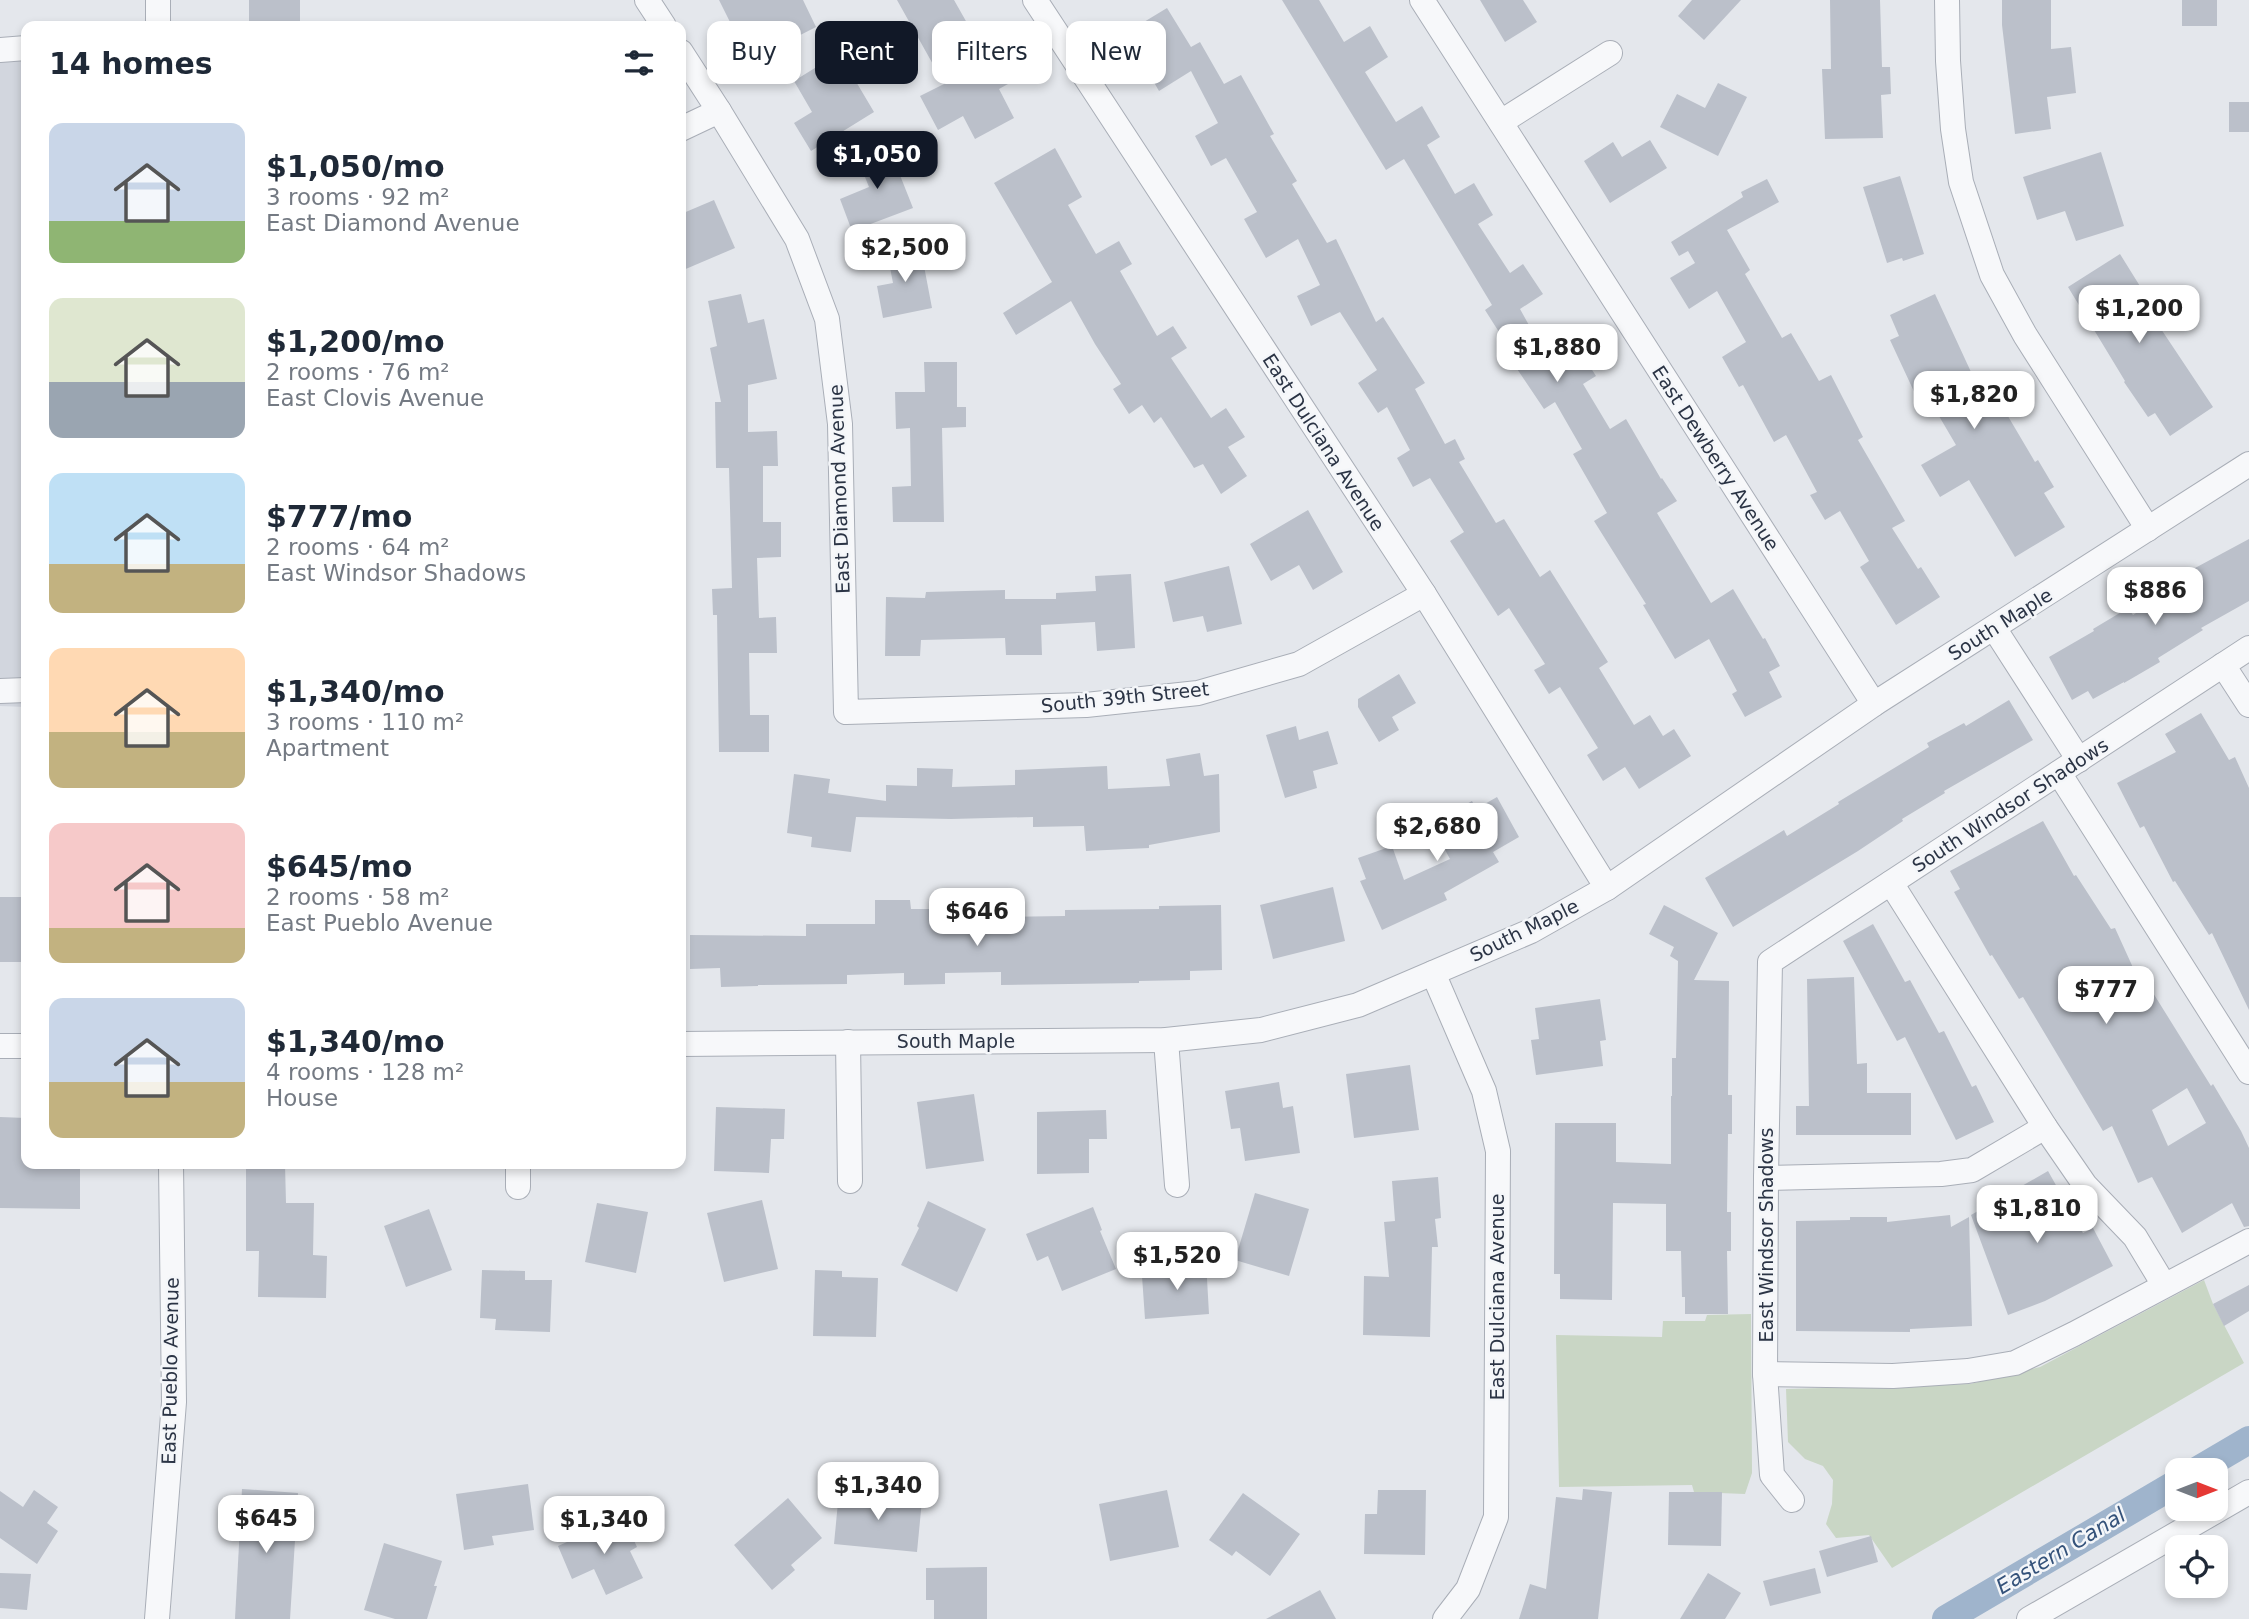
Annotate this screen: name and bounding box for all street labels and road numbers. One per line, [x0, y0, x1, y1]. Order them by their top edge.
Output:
street label: East Dulciana Avenue [1258, 349, 1390, 535]
street label: East Dewberry Avenue [1648, 362, 1784, 554]
street label: East Diamond Avenue [824, 384, 854, 594]
street label: South Maple [1944, 583, 2056, 665]
street label: South 39th Street [1040, 677, 1210, 717]
street label: South Windsor Shadows [1908, 733, 2112, 877]
street label: South Maple [1466, 894, 1582, 966]
street label: South Maple [897, 1030, 1015, 1052]
street label: East Windsor Shadows [1755, 1127, 1777, 1343]
street label: East Dulciana Avenue [1486, 1194, 1508, 1400]
street label: East Pueblo Avenue [157, 1277, 183, 1465]

